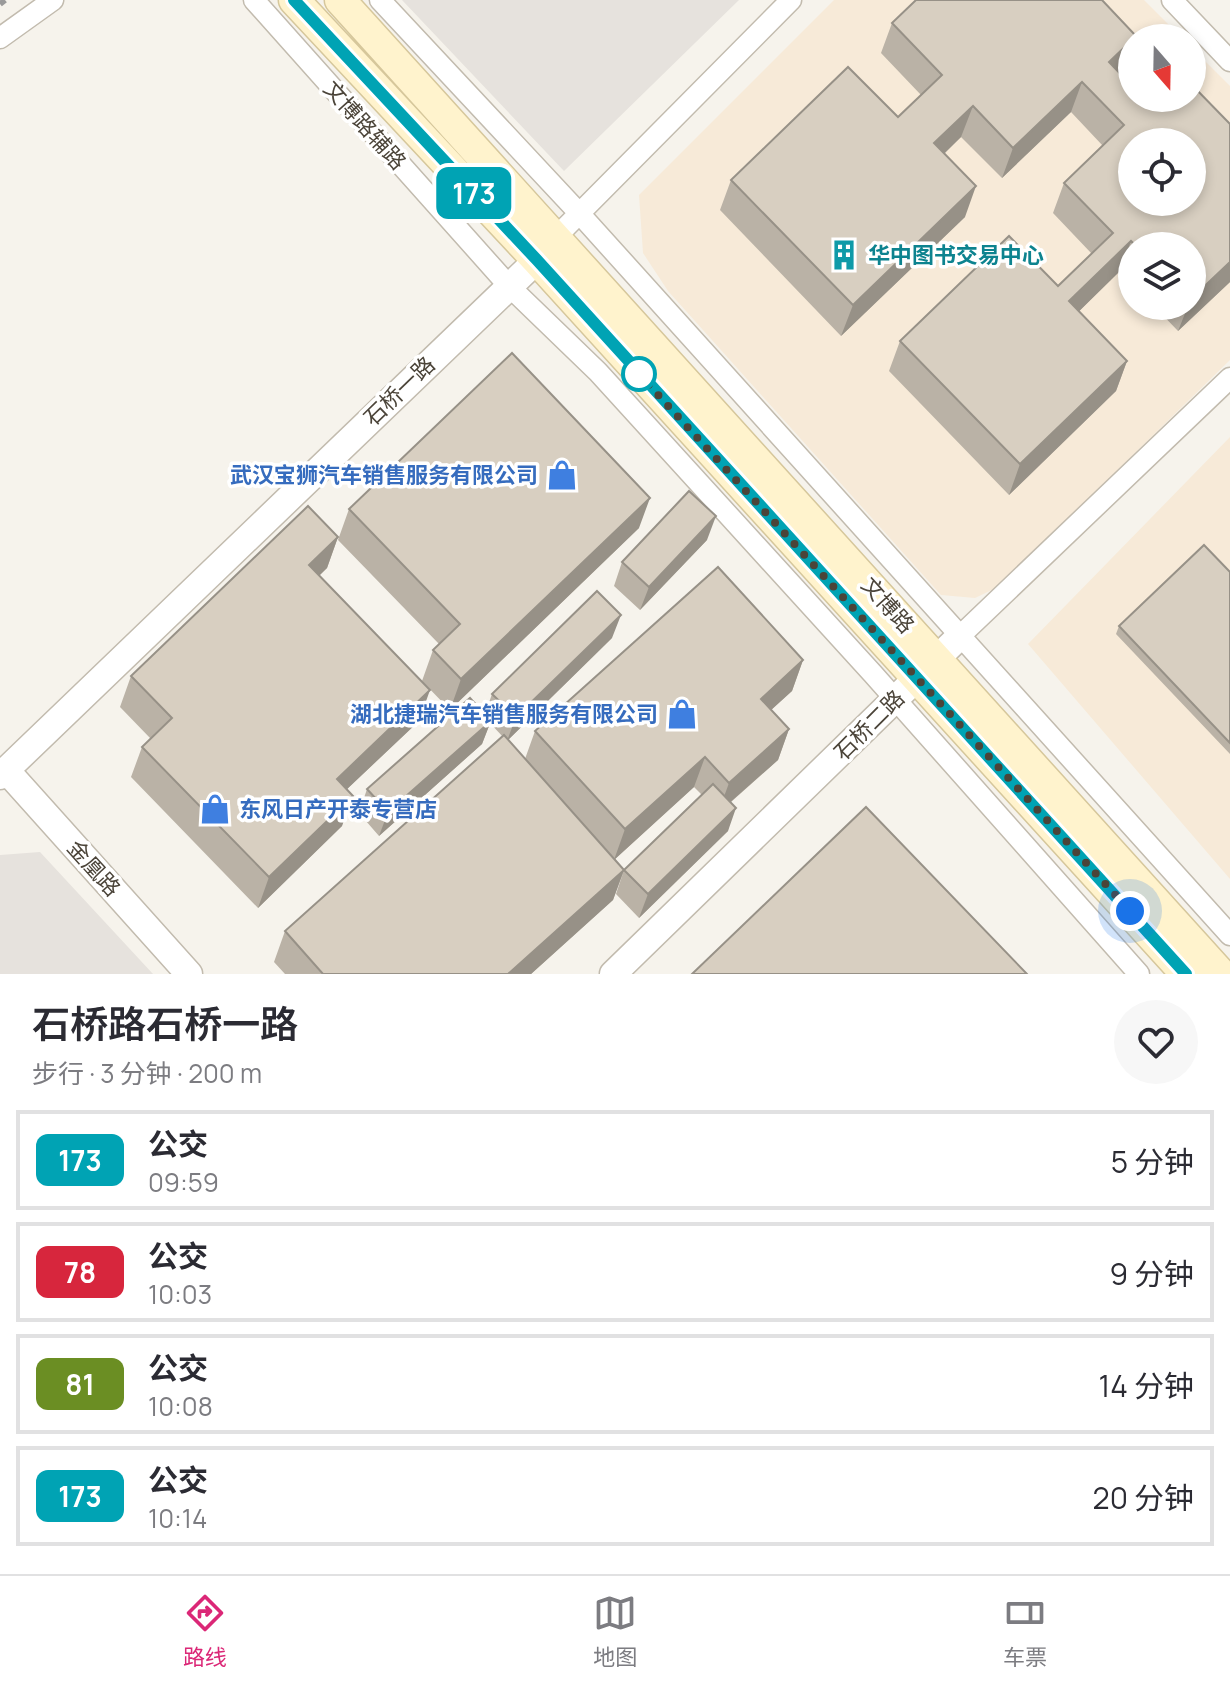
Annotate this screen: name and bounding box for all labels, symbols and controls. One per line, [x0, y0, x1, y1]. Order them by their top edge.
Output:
north arrow [1118, 24, 1206, 112]
map controls [1118, 24, 1206, 320]
street label: 文博路辅路 [317, 74, 413, 176]
button: locate [1118, 128, 1206, 216]
line badge: 173 [428, 167, 520, 219]
text: 173 [452, 174, 496, 212]
button: layers [1118, 232, 1206, 320]
building icon: 华中图书交易中心 [827, 238, 861, 272]
place label: 华中图书交易中心 [868, 240, 1044, 270]
street label: 石桥一路 [357, 350, 441, 432]
unlabelled marker [622, 357, 656, 391]
shop icon: 武汉宝狮汽车销售服务有限公司 [545, 458, 579, 492]
place label: 武汉宝狮汽车销售服务有限公司 [230, 460, 538, 490]
street label: 文博路 [855, 570, 921, 640]
street label: 石桥二路 [827, 683, 911, 767]
shop icon: 湖北捷瑞汽车销售服务有限公司 [665, 697, 699, 731]
place label: 湖北捷瑞汽车销售服务有限公司 [350, 699, 658, 729]
shop icon: 东风日产开泰专营店 [198, 792, 232, 826]
place label: 东风日产开泰专营店 [239, 794, 437, 824]
street label: 金凰路 [61, 833, 127, 903]
your location [1110, 891, 1150, 931]
text: 石桥路石桥一路 [32, 997, 298, 1049]
button: heart [1114, 1000, 1198, 1084]
text: 步行 · 3 分钟 · 200 m [32, 1055, 262, 1091]
text: 公交 [148, 1123, 208, 1164]
text: 173 [58, 1141, 102, 1179]
text: 5 分钟 [1111, 1141, 1194, 1182]
text: 09:59 [148, 1164, 219, 1200]
text: 公交 [148, 1235, 208, 1276]
text: 78 [64, 1253, 96, 1291]
text: 9 分钟 [1109, 1253, 1194, 1294]
text: 10:03 [148, 1276, 212, 1312]
text: 公交 [148, 1347, 208, 1388]
text: 81 [65, 1365, 95, 1403]
text: 14 分钟 [1099, 1365, 1194, 1406]
text: 10:08 [148, 1388, 213, 1424]
text: 公交 [148, 1459, 208, 1500]
text: 173 [58, 1477, 102, 1515]
text: 20 分钟 [1093, 1477, 1194, 1518]
text: 10:14 [148, 1500, 207, 1536]
tab: 路线 [183, 1591, 227, 1672]
tab: 地图 [593, 1591, 637, 1672]
tab: 车票 [1003, 1591, 1047, 1672]

